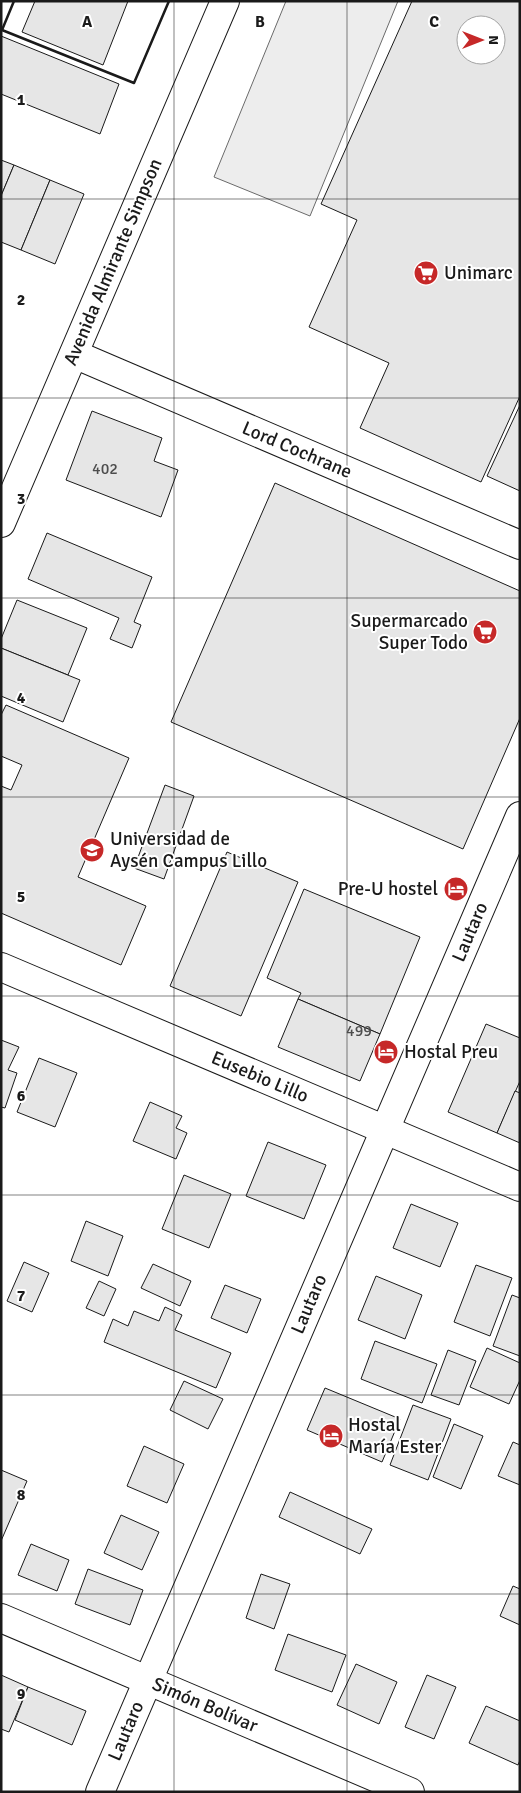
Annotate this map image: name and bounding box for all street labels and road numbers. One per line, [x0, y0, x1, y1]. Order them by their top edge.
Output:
street label: Avenida Almirante Simpson [59, 155, 167, 369]
street label: Lord Cochrane [238, 416, 356, 484]
street label: Lautaro [447, 898, 493, 965]
street label: Eusebio Lillo [208, 1046, 312, 1108]
street label: Lautaro [286, 1270, 332, 1337]
street label: Simón Bolívar [149, 1672, 261, 1738]
street label: Lautaro [103, 1697, 149, 1764]

